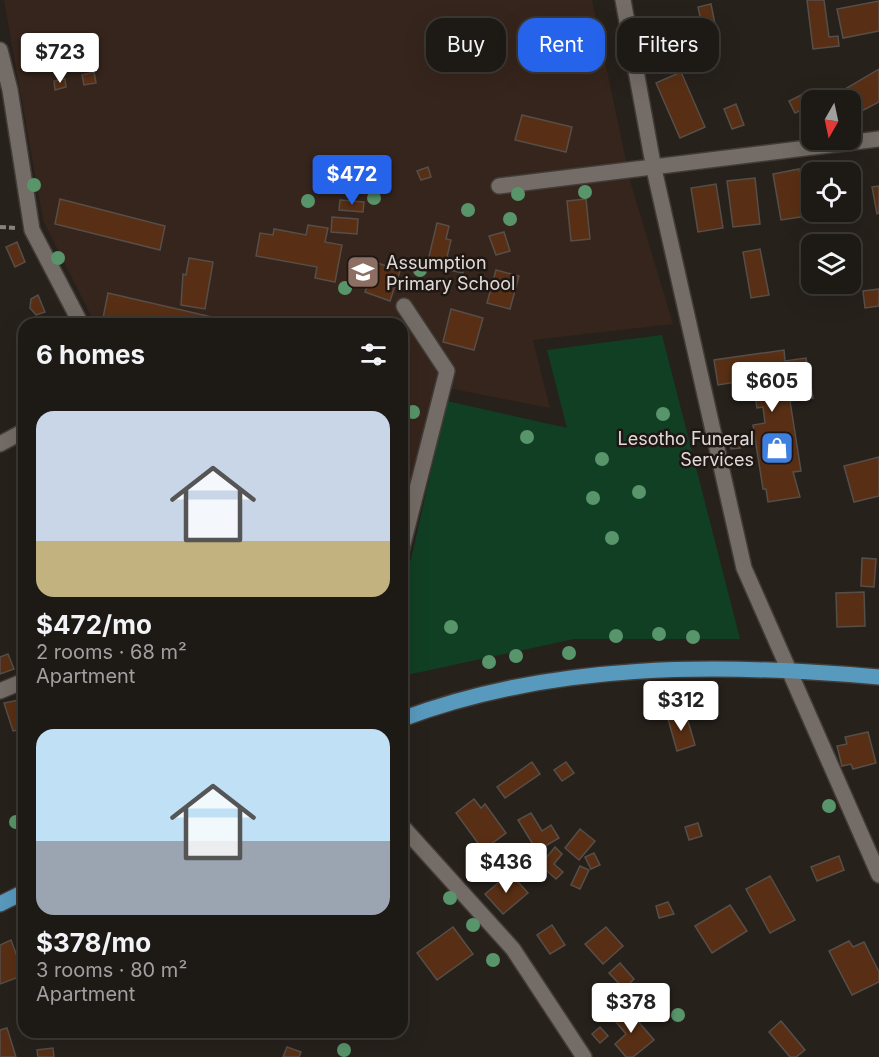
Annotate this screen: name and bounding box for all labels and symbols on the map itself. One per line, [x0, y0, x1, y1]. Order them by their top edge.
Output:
pin: $723 [24, 33, 96, 84]
north arrow [801, 90, 861, 150]
pin: $472 [316, 155, 388, 206]
place label: Assumption Primary School [386, 252, 515, 294]
school or university icon: Assumption Primary School [345, 254, 381, 290]
pin: $605 [736, 362, 808, 413]
place label: Lesotho Funeral Services [618, 428, 754, 470]
shop icon: Lesotho Funeral Services [759, 430, 795, 466]
pin: $312 [645, 681, 717, 732]
pin: $436 [470, 843, 542, 894]
pin: $378 [595, 983, 667, 1034]

